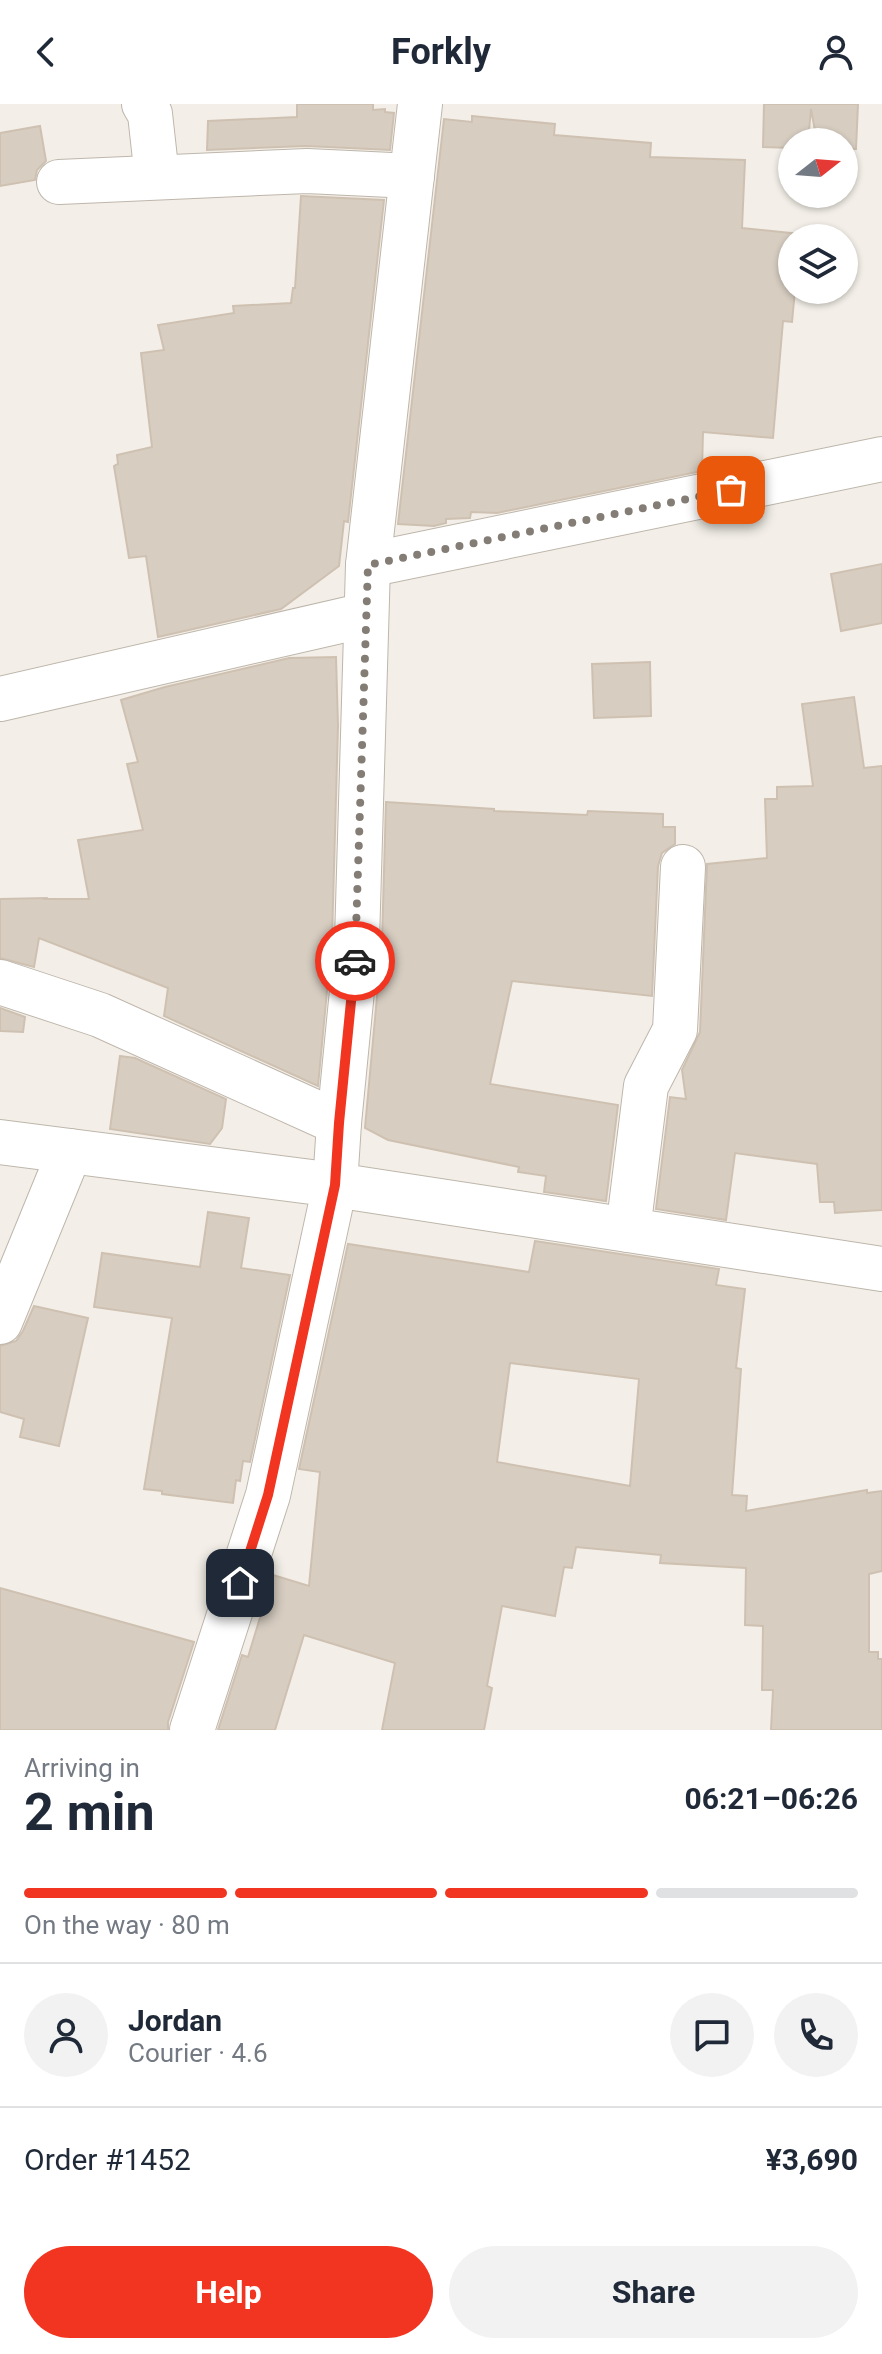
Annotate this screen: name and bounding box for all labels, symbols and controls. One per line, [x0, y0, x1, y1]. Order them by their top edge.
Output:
icon: back [24, 30, 68, 74]
icon: person [814, 30, 858, 74]
text: Forkly [391, 31, 491, 73]
north arrow [778, 128, 858, 208]
map controls [778, 128, 858, 304]
button: layers [778, 224, 858, 304]
pin [697, 456, 765, 524]
icon: bag [709, 468, 753, 512]
courier [315, 921, 395, 1001]
icon: car [333, 939, 377, 983]
pin [206, 1549, 274, 1617]
icon: home [218, 1561, 262, 1605]
text: Arriving in [24, 1753, 140, 1783]
text: 06:21–06:26 [684, 1781, 858, 1816]
text: 2 min [24, 1782, 155, 1843]
text: On the way · 80 m [24, 1910, 230, 1940]
button: person [24, 1993, 108, 2077]
button: chat [670, 1993, 754, 2077]
button: phone [774, 1993, 858, 2077]
text: Jordan [128, 2003, 222, 2038]
text: Courier · 4.6 [128, 2038, 268, 2068]
text: Order #1452 [24, 2142, 191, 2177]
text: ¥3,690 [766, 2142, 858, 2177]
button: Help [24, 2246, 433, 2338]
button: Share [449, 2246, 858, 2338]

